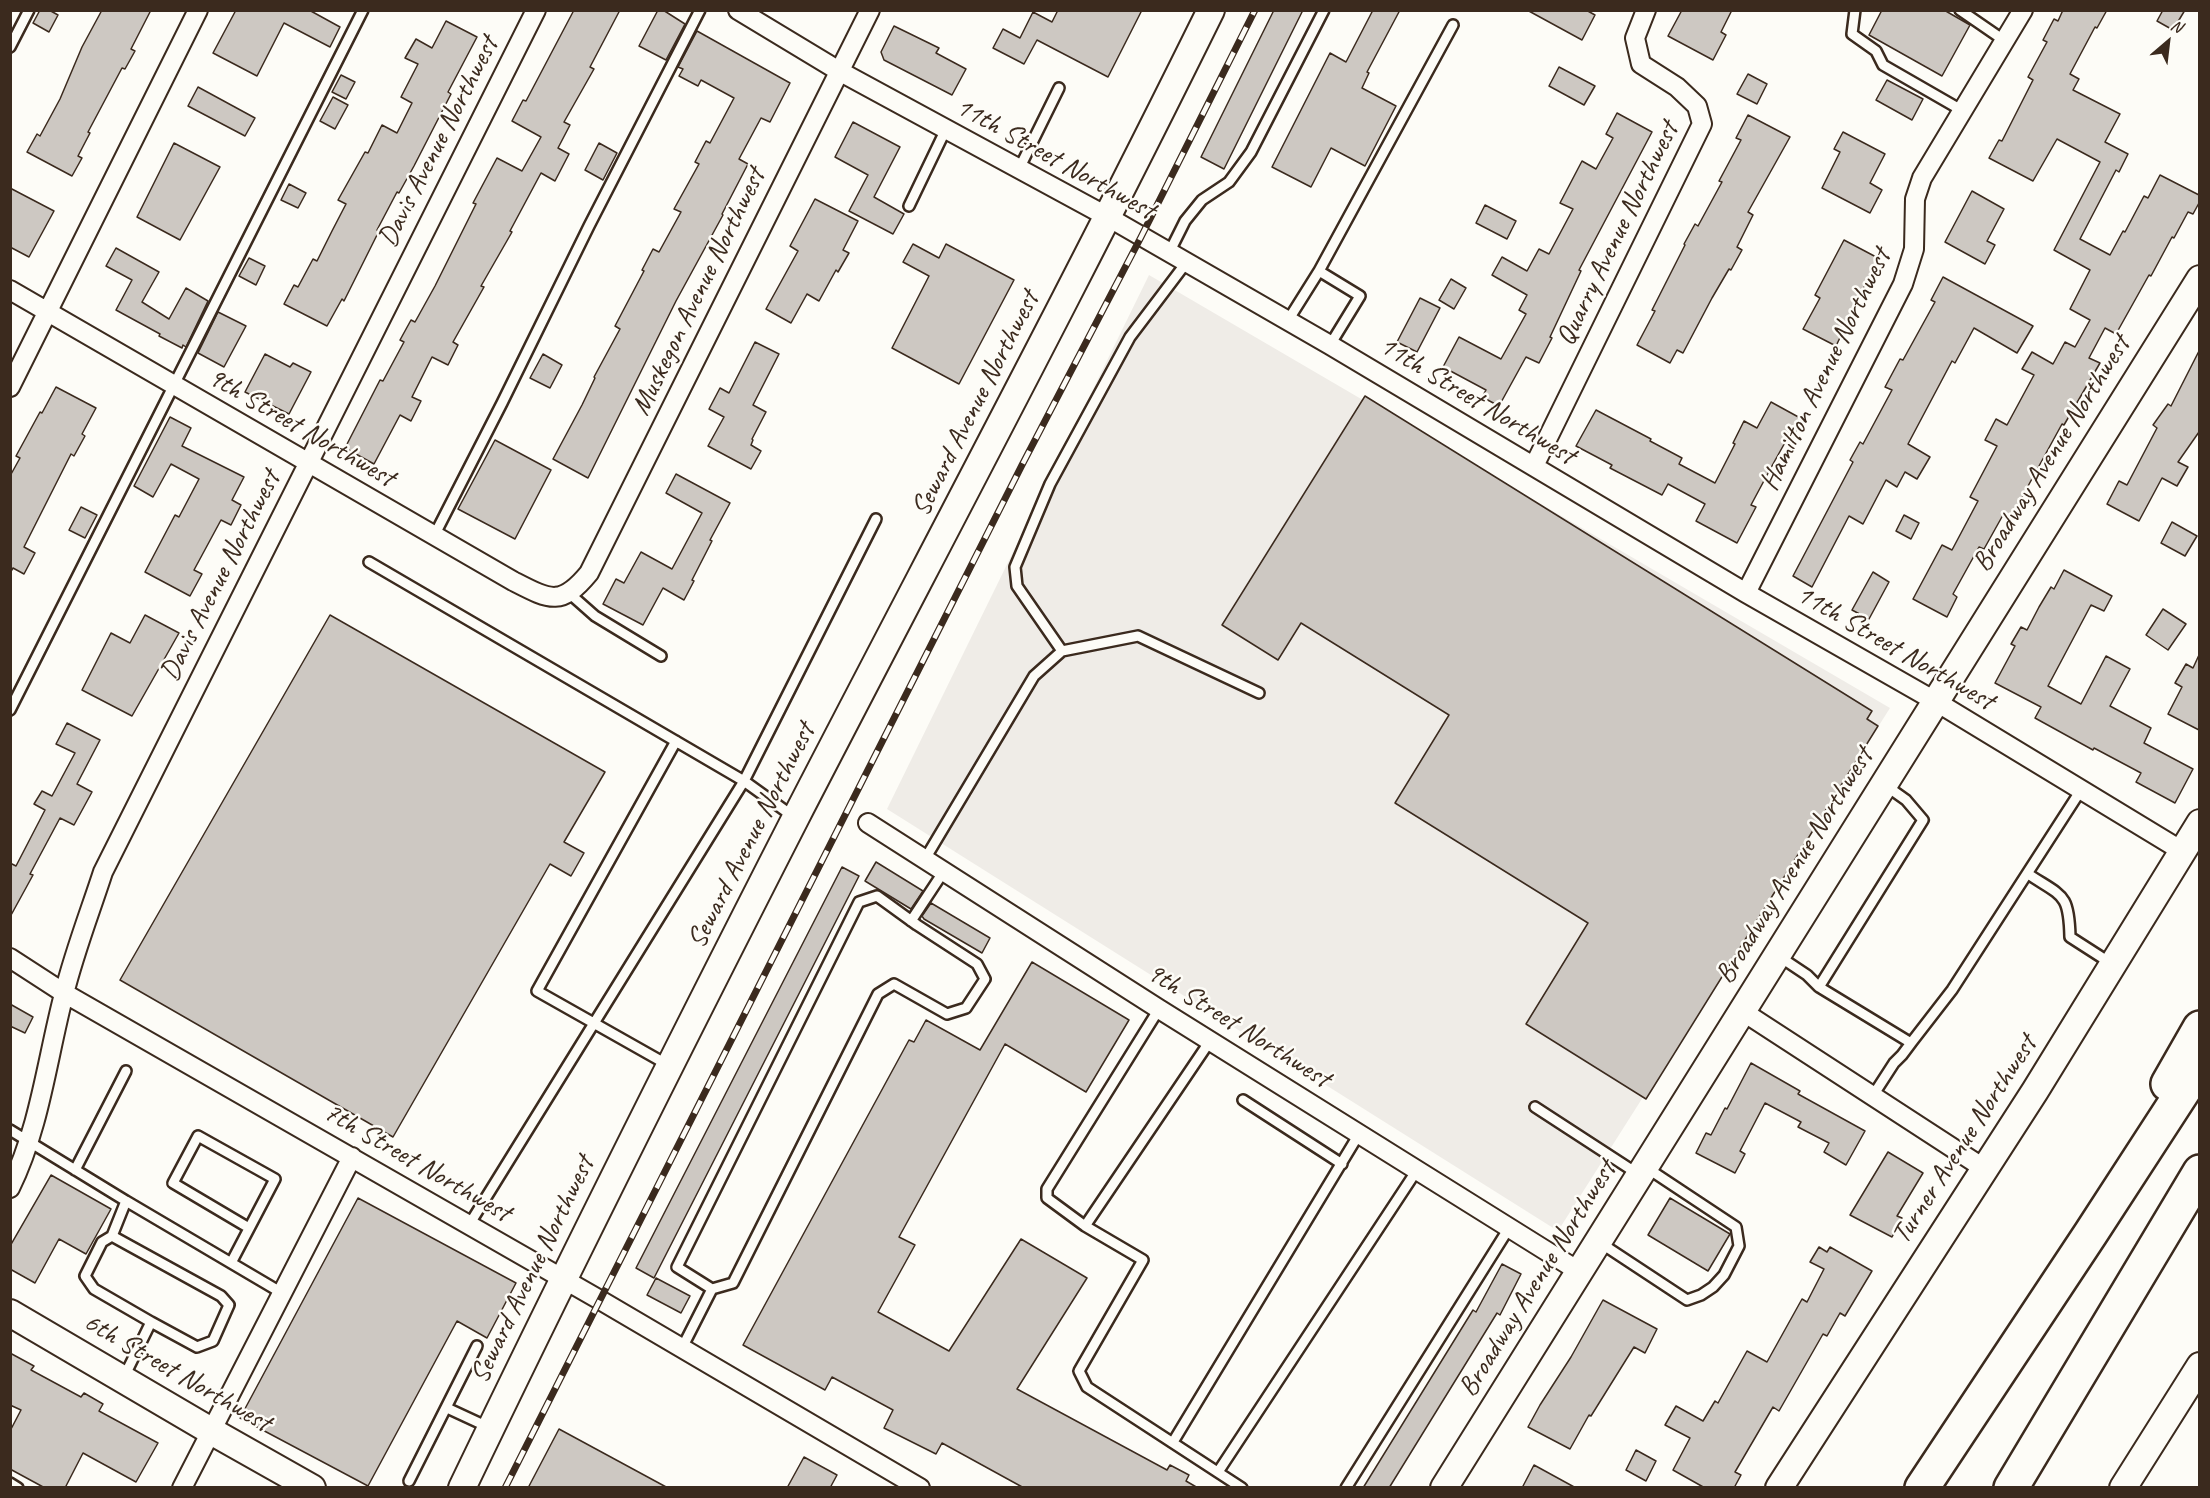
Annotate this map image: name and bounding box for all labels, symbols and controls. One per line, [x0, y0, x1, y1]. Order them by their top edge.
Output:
north arrow [2138, 12, 2198, 72]
text: N [2167, 15, 2186, 37]
street label: Davis Avenue Northwest [372, 31, 506, 253]
street label: 11th Street Northwest [949, 90, 1161, 228]
street label: Quarry Avenue Northwest [1549, 117, 1687, 351]
street label: Muskegon Avenue Northwest [625, 163, 773, 421]
street label: Hamilton Avenue Northwest [1753, 244, 1899, 496]
street label: Seward Avenue Northwest [905, 286, 1047, 522]
street label: 11th Street Northwest [1373, 329, 1581, 473]
street label: Broadway Avenue Northwest [1966, 330, 2138, 578]
street label: 9th Street Northwest [202, 361, 400, 495]
street label: Davis Avenue Northwest [154, 465, 288, 687]
street label: 11th Street Northwest [1790, 578, 2000, 718]
street label: Seward Avenue Northwest [681, 718, 823, 954]
street label: Broadway Avenue Northwest [1709, 742, 1881, 990]
street label: 9th Street Northwest [1140, 956, 1336, 1096]
street label: Turner Avenue Northwest [1885, 1030, 2045, 1250]
street label: 7th Street Northwest [318, 1096, 516, 1230]
street label: Seward Avenue Northwest [464, 1151, 602, 1389]
street label: Broadway Avenue Northwest [1452, 1155, 1624, 1403]
street label: 6th Street Northwest [78, 1306, 276, 1440]

